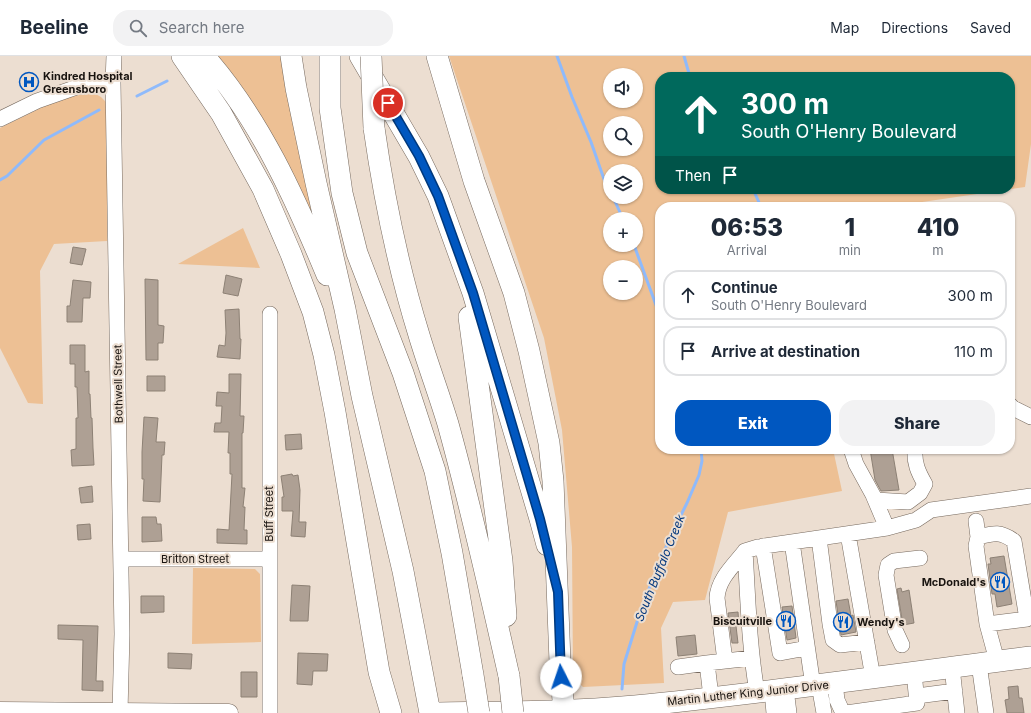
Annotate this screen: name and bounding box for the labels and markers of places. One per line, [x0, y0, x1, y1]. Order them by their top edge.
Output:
place label: Kindred Hospital Greensboro [43, 69, 133, 96]
hospital icon: Kindred Hospital Greensboro [18, 71, 40, 93]
pin [371, 86, 405, 120]
restaurant icon: McDonald's [989, 571, 1011, 593]
place label: McDonald's [922, 575, 986, 589]
restaurant icon: Biscuitville [775, 610, 797, 632]
restaurant icon: Wendy's [832, 611, 854, 633]
place label: Biscuitville [713, 614, 772, 628]
place label: Wendy's [857, 615, 905, 629]

